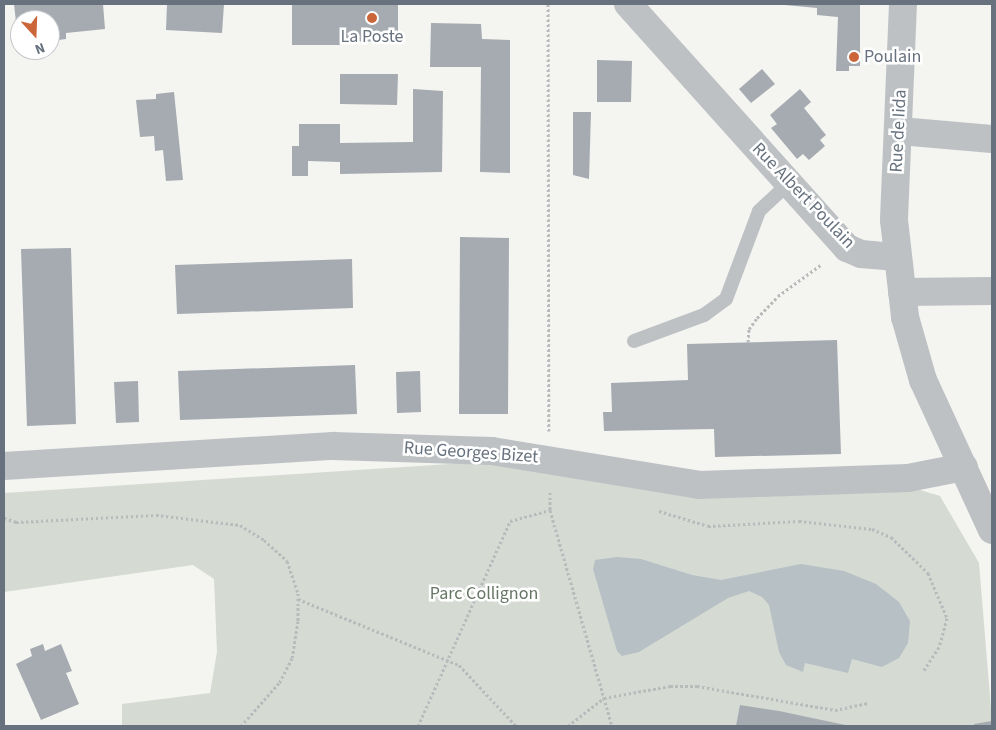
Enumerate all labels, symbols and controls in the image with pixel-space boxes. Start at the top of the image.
north arrow [10,10,60,60]
marker: La Poste [366,12,378,24]
place label: La Poste [341,26,403,48]
text: N [32,37,48,59]
place label: Poulain [864,46,921,68]
marker: Poulain [848,51,860,63]
street label: Rue de Iida [886,89,912,173]
street label: Rue Albert Poulain [747,139,859,253]
street label: Rue Georges Bizet [403,438,539,468]
park label: Parc Collignon [430,583,538,605]

